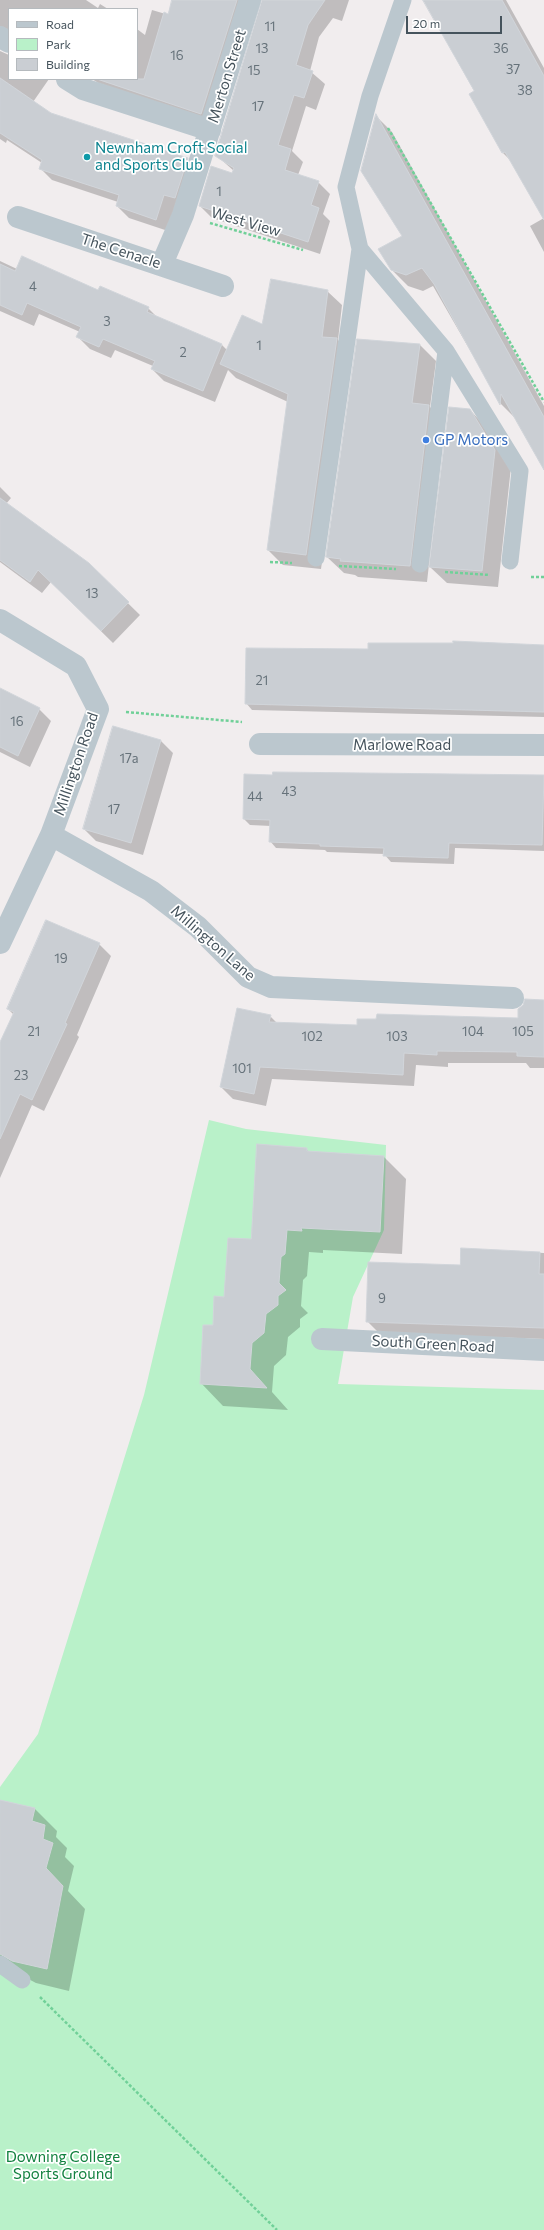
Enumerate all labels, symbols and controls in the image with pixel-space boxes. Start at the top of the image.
legend [8,8,138,80]
scale bar [408,8,504,34]
text: 20 m [413,16,440,30]
text: Road [46,17,74,31]
house number: 11 [264,19,276,35]
street label: Merton Street [204,27,250,125]
text: Park [46,37,71,51]
house number: 13 [256,41,268,57]
house number: 36 [493,41,509,57]
house number: 16 [170,48,184,64]
text: Building [46,57,90,71]
house number: 37 [506,62,520,78]
house number: 15 [247,63,261,79]
house number: 38 [517,83,533,99]
house number: 17 [252,99,264,115]
place label: Newnham Croft Social and Sports Club [95,139,248,174]
marker: Newnham Croft Social and Sports Club [82,152,92,162]
house number: 1 [216,184,222,200]
street label: West View [209,203,283,241]
street label: The Cenacle [79,230,163,272]
house number: 4 [29,279,37,295]
house number: 3 [103,314,111,330]
house number: 1 [256,338,262,354]
house number: 2 [179,345,187,361]
place label: GP Motors [434,431,508,449]
marker: GP Motors [421,435,431,445]
house number: 13 [86,586,98,602]
house number: 21 [256,673,268,689]
street label: Millington Road [50,710,102,818]
house number: 16 [10,714,24,730]
street label: Marlowe Road [353,736,451,754]
house number: 17a [120,751,138,767]
house number: 43 [281,784,297,800]
house number: 44 [247,789,263,805]
house number: 17 [108,802,120,818]
street label: Millington Lane [167,901,259,985]
house number: 19 [54,951,68,967]
house number: 21 [28,1024,40,1040]
house number: 104 [462,1024,484,1040]
house number: 105 [512,1024,534,1040]
house number: 102 [301,1029,323,1045]
house number: 103 [386,1029,408,1045]
house number: 101 [232,1061,252,1077]
house number: 23 [14,1068,28,1084]
house number: 9 [378,1291,386,1307]
street label: South Green Road [371,1332,495,1356]
park label: Downing College Sports Ground [6,2148,120,2183]

